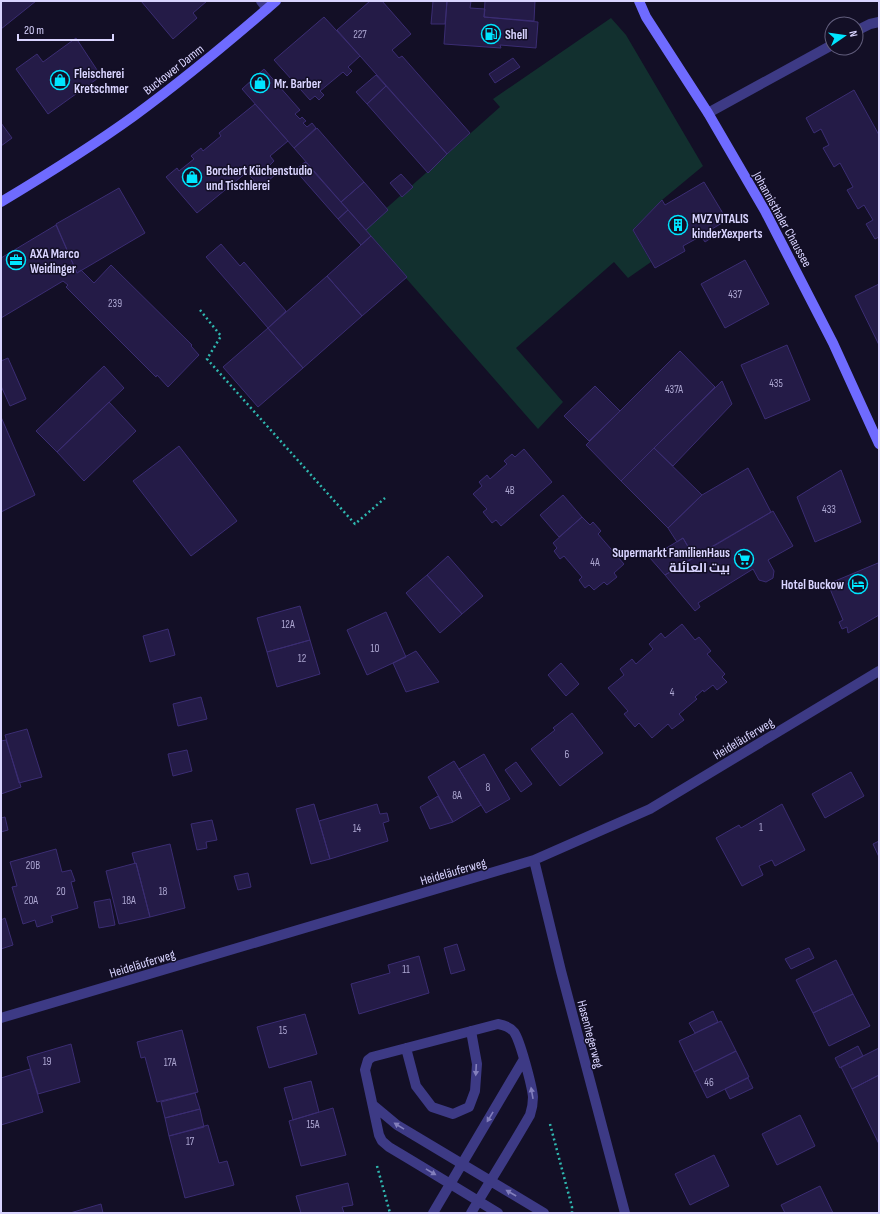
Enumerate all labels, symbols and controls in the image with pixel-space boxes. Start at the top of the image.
scale bar [18,16,113,42]
north arrow [824,16,864,56]
text: 20 m [24,23,44,38]
fuel station icon: Shell [480,23,502,45]
place label: Shell [505,27,528,43]
house number: 227 [353,28,367,41]
text: N [846,30,860,38]
street label: Buckower Damm [140,41,207,99]
place label: Fleischerei Kretschmer [74,66,128,97]
shop icon: Fleischerei Kretschmer [49,69,71,91]
shop icon: Mr. Barber [249,72,271,94]
place label: Mr. Barber [274,76,321,92]
place label: Borchert Küchenstudio und Tischlerei [206,163,313,194]
shop icon: Borchert Küchenstudio und Tischlerei [181,166,203,188]
street label: Johannisthaler Chaussee [749,168,815,270]
place label: MVZ VITALIS kinderXexperts [692,211,762,242]
building icon: MVZ VITALIS kinderXexperts [667,214,689,236]
place label: AXA Marco Weidinger [29,246,80,277]
office icon: AXA Marco Weidinger [5,249,27,271]
house number: 437 [728,288,742,301]
house number: 239 [108,297,122,310]
house number: 435 [769,377,783,390]
house number: 437A [665,383,683,396]
house number: 4B [505,484,515,497]
house number: 433 [822,503,836,516]
place label: Supermarkt FamilienHaus بيت العائلة [612,545,730,576]
supermarket icon: Supermarkt FamilienHaus بيت العائلة [733,548,755,570]
house number: 4A [590,556,600,569]
hotel icon: Hotel Buckow [847,573,869,595]
place label: Hotel Buckow [781,577,844,593]
house number: 12A [281,618,295,631]
house number: 10 [371,642,379,655]
house number: 12 [298,652,307,665]
house number: 4 [670,686,675,699]
street label: Heideläuferweg [710,714,777,763]
house number: 6 [565,748,570,761]
house number: 8 [486,781,491,794]
house number: 8A [452,789,462,802]
house number: 1 [759,821,763,834]
house number: 14 [353,822,362,835]
street label: Heideläuferweg [418,855,488,889]
house number: 20B [26,859,40,872]
house number: 20 [56,885,66,898]
house number: 18 [159,885,168,898]
house number: 20A [24,894,38,907]
house number: 18A [122,894,136,907]
street label: Heideläuferweg [107,946,177,982]
house number: 11 [402,963,410,976]
street label: Hasenhegerweg [573,998,607,1070]
house number: 15 [279,1024,287,1037]
house number: 19 [43,1055,51,1068]
house number: 17A [164,1056,177,1069]
one-way arrow [473,1064,480,1076]
house number: 46 [704,1076,714,1089]
one-way arrow [529,1087,535,1099]
one-way arrow [486,1112,494,1122]
house number: 15A [307,1118,320,1131]
one-way arrow [393,1123,405,1130]
house number: 17 [186,1135,195,1148]
one-way arrow [425,1169,437,1176]
one-way arrow [505,1190,517,1197]

